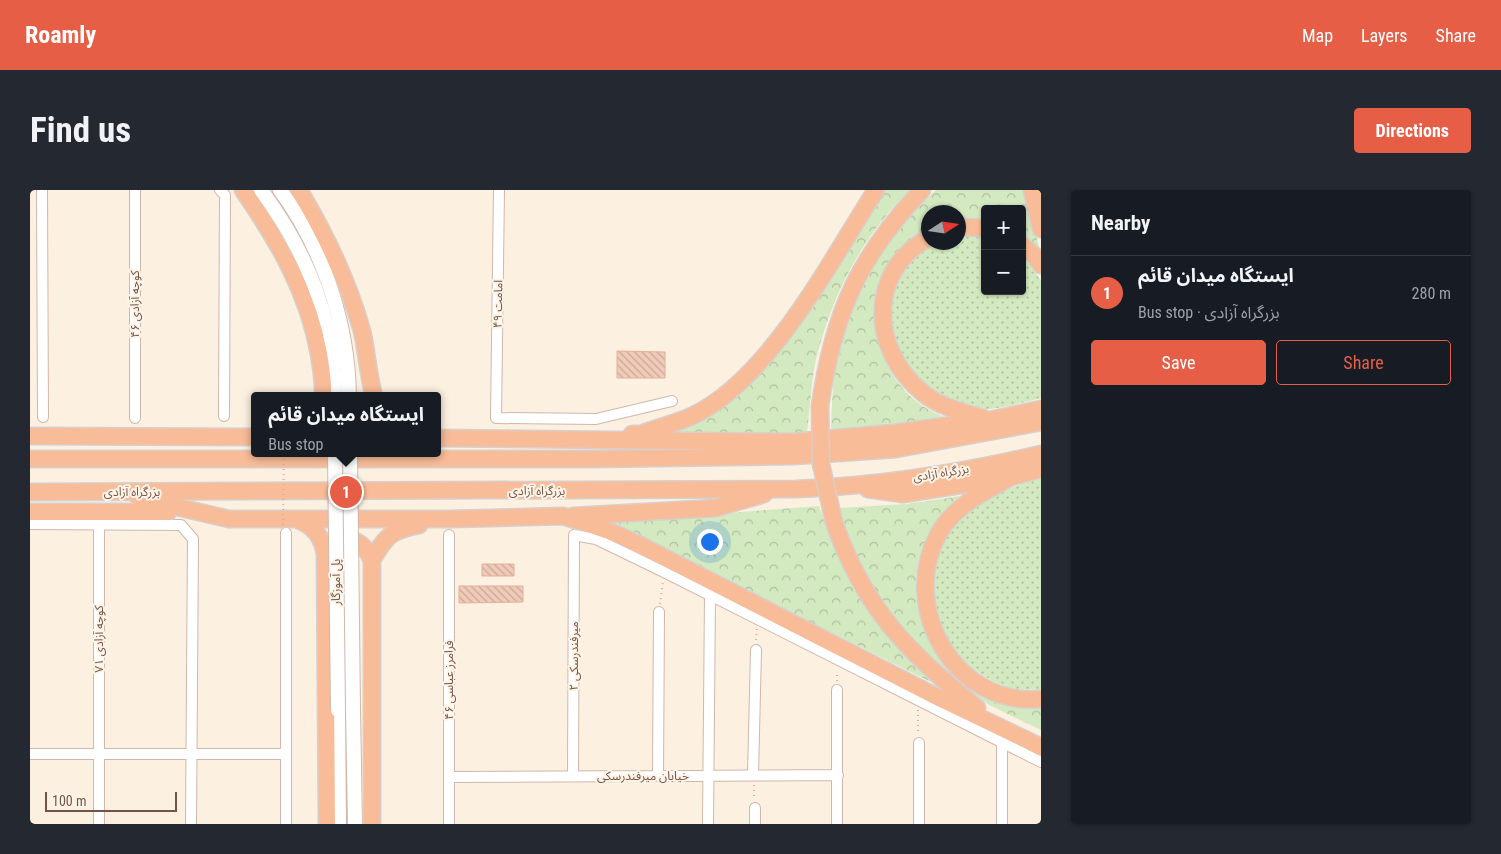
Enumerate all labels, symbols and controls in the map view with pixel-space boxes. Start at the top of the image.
text: Roamly [25,21,96,49]
text: Map [1302,25,1333,46]
text: Layers [1361,25,1408,46]
text: Share [1436,25,1476,46]
button: Directions [1354,108,1471,153]
text: Find us [30,110,131,151]
north arrow [921,205,966,250]
map controls [981,205,1026,295]
button: + [981,205,1026,250]
text: Nearby [1091,211,1150,235]
button: − [981,250,1026,295]
text: ایستگاه میدان قائم [1138,264,1294,287]
street label: کوچه آزادی ۴۶ [128,269,143,338]
street label: امامت ۴۹ [491,279,505,328]
text: 1 [1103,284,1111,303]
text: 280 m [1412,284,1451,303]
text: Bus stop · بزرگراه آزادی [1138,303,1280,322]
button: Save [1091,340,1266,385]
button: Share [1276,340,1451,385]
popup [251,392,441,457]
text: ایستگاه میدان قائم [268,403,424,426]
text: Bus stop [268,435,323,454]
street label: بزرگراه آزادی [912,462,970,484]
pin: 1 [330,473,362,511]
street label: بزرگراه آزادی [509,484,565,498]
street label: بزرگراه آزادی [104,485,160,499]
your location [697,529,723,555]
street label: پل آموزگار [329,559,344,606]
street label: کوچه آزادی ۷۱ [92,604,107,673]
street label: میرفندرسکی ۲ [567,621,581,691]
street label: فرامرز عباسی ۴۶ [442,640,456,720]
street label: خیابان میرفندرسکی [597,769,689,783]
scale bar [45,789,178,812]
text: 100 m [52,793,87,809]

